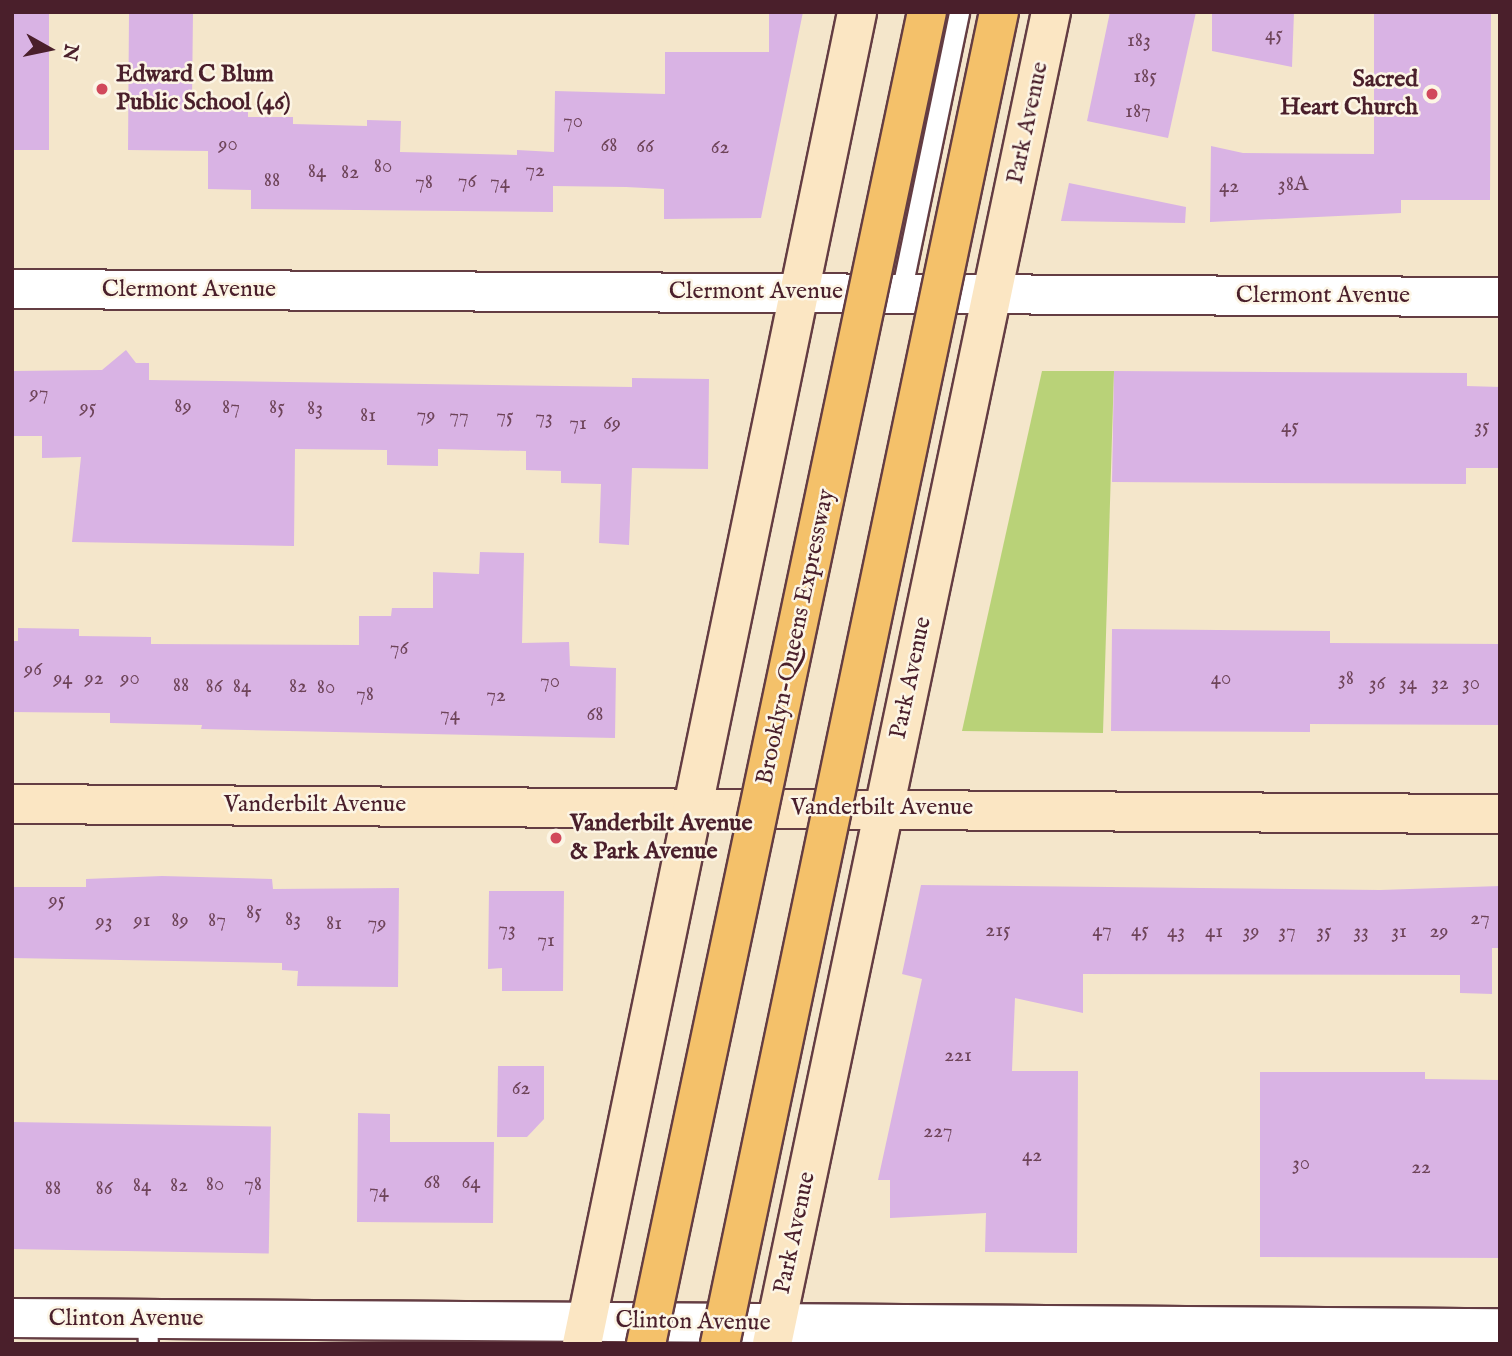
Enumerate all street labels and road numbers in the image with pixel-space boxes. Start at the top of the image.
street label: Park Avenue [1001,59,1055,187]
street label: Clermont Avenue [102,276,276,304]
street label: Clermont Avenue [669,278,843,306]
street label: Clermont Avenue [1236,282,1410,310]
street label: Brooklyn-Queens Expressway [751,487,841,787]
street label: Park Avenue [884,614,938,742]
street label: Vanderbilt Avenue [224,791,406,819]
street label: Vanderbilt Avenue [791,794,973,822]
street label: Park Avenue [768,1169,822,1297]
street label: Clinton Avenue [48,1305,204,1333]
street label: Clinton Avenue [615,1306,771,1338]

